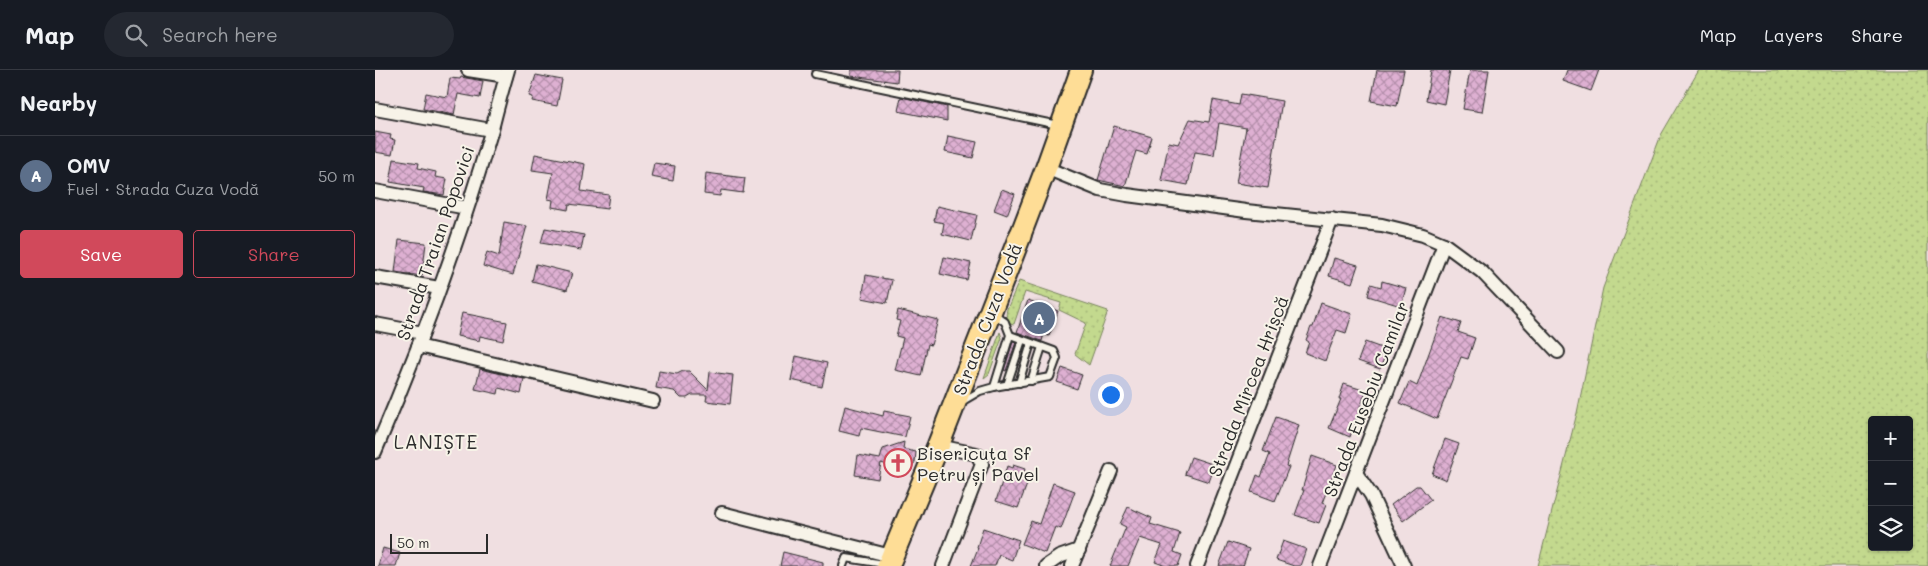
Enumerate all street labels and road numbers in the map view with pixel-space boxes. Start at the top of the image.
street label: Strada Traian Popovici [390,143,480,343]
street label: Strada Cuza Vodă [947,239,1027,399]
street label: Strada Mircea Hrișcă [1202,292,1294,480]
street label: Strada Eusebiu Camilar [1318,298,1414,500]

